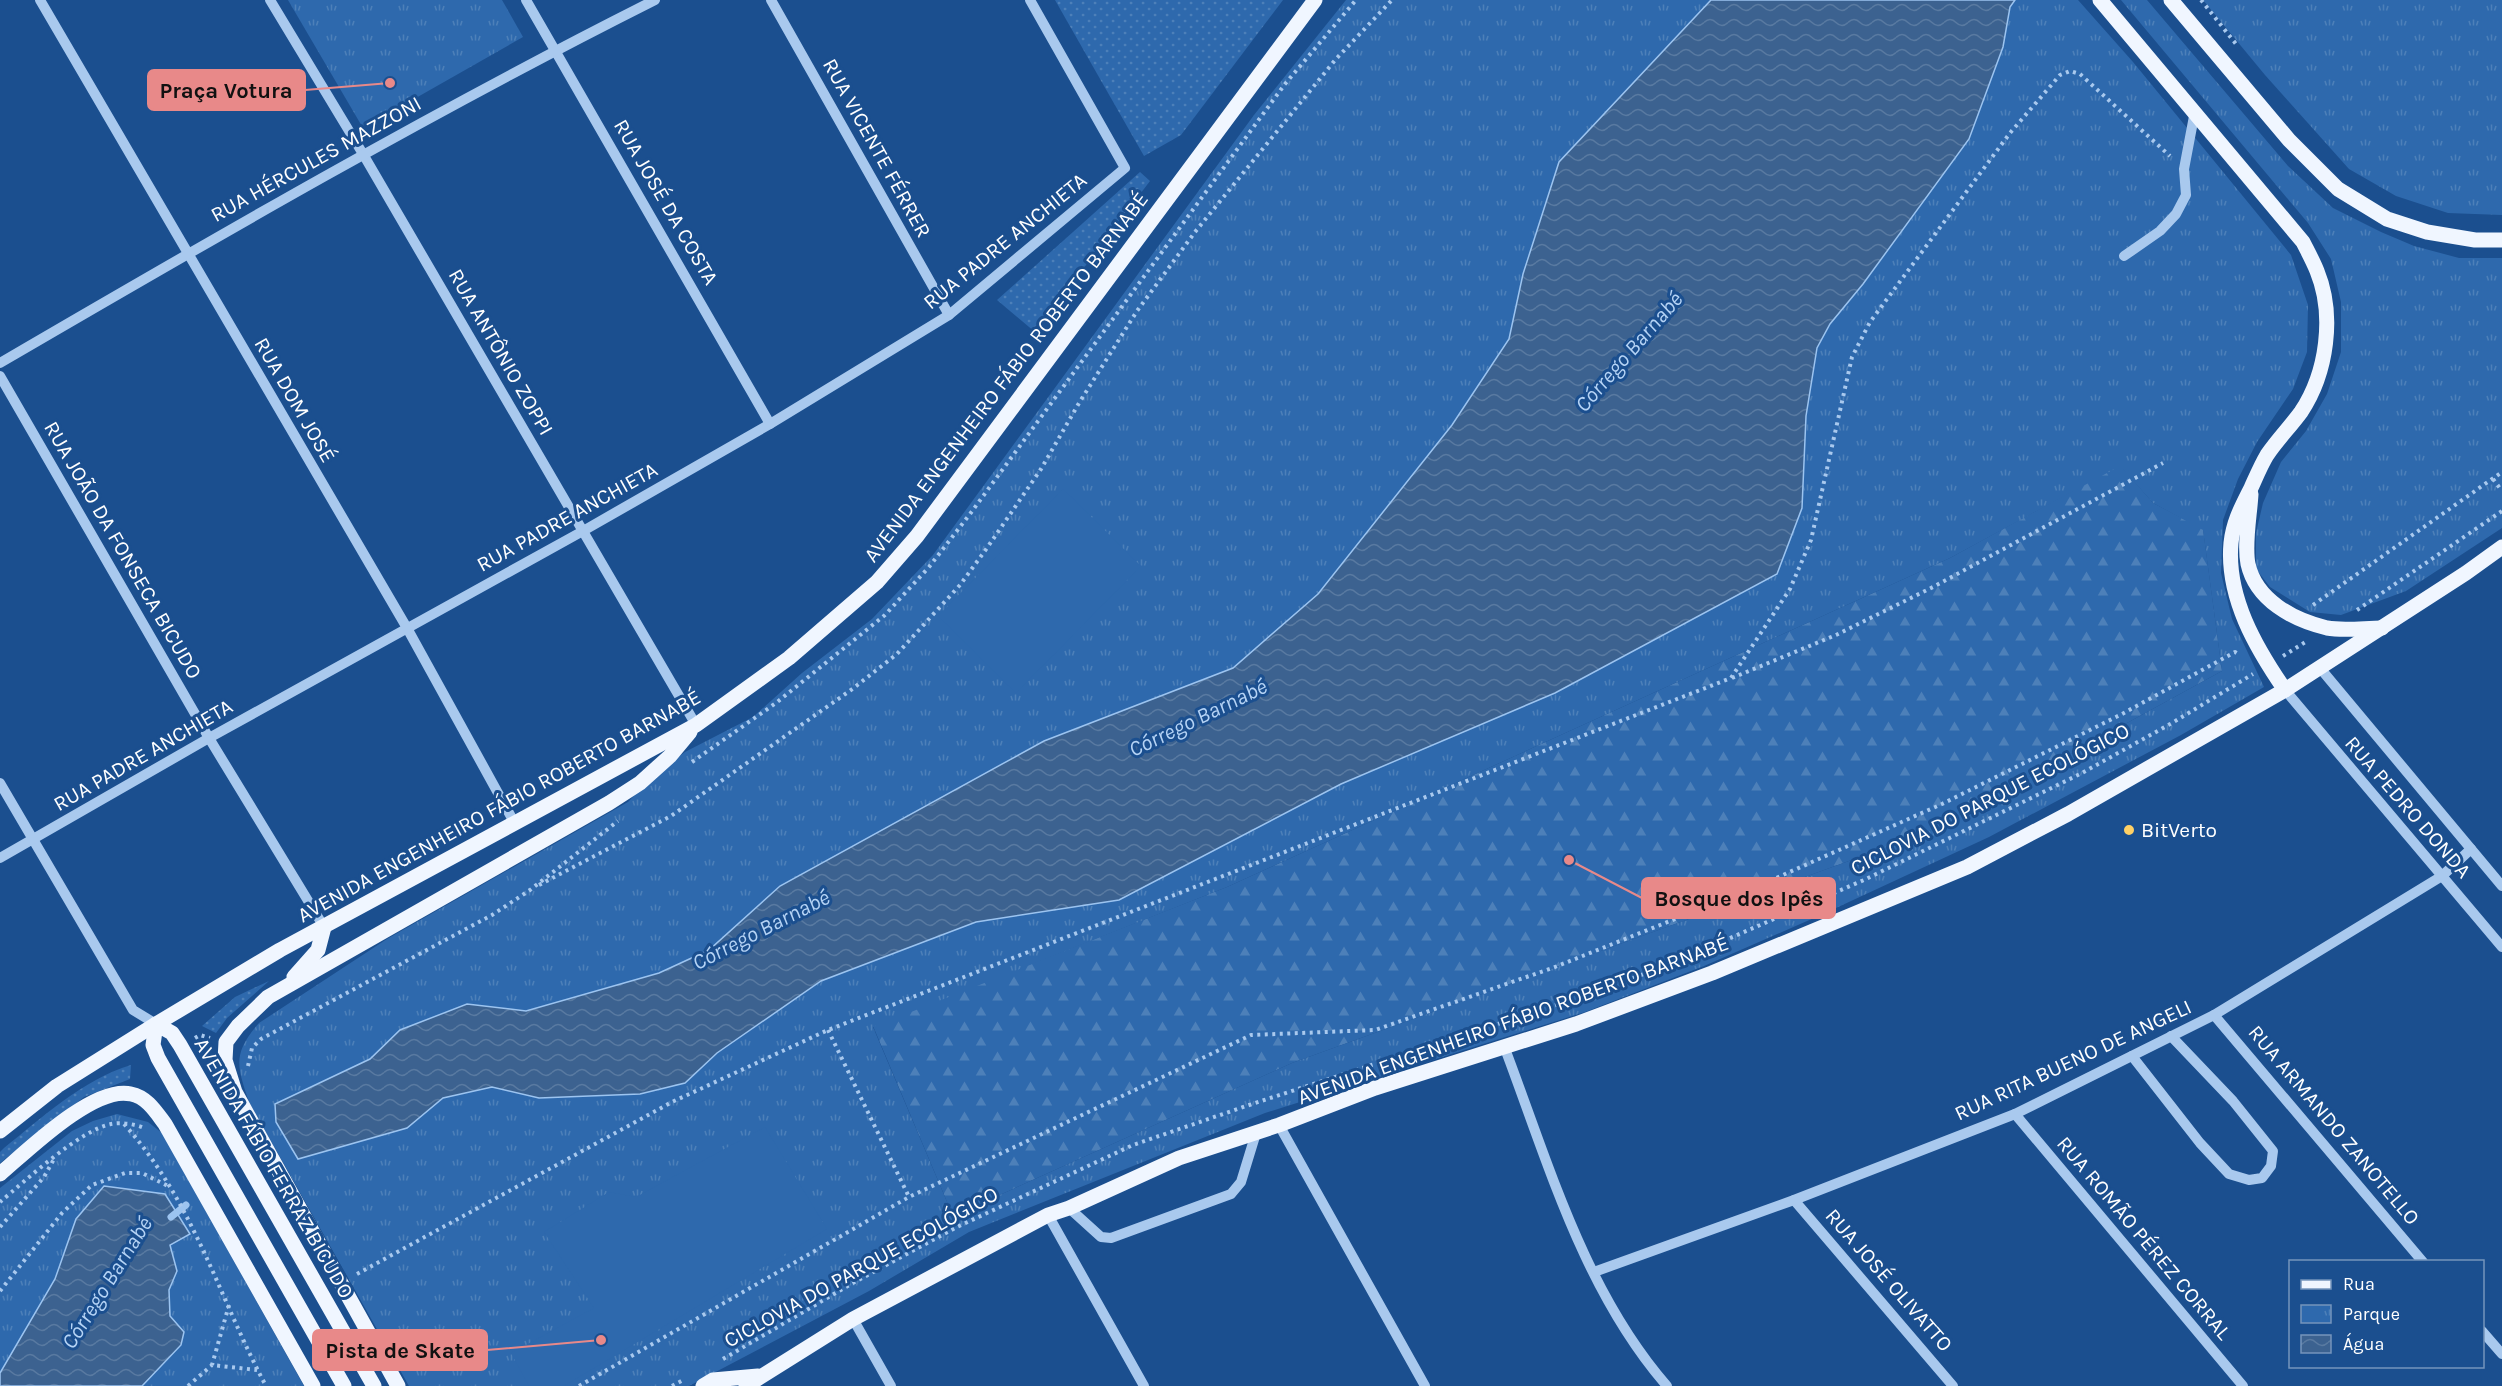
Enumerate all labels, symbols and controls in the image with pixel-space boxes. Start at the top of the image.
street label: RUA VICENTE FÉRRER [818,54,936,242]
callout: Praça Votura [148,70,305,110]
text: Praça Votura [159,78,293,104]
street label: RUA HÉRCULES MAZZONI [207,91,425,227]
street label: RUA JOSÉ DA COSTA [609,115,723,289]
street label: RUA PADRE ANCHIETA [919,168,1091,314]
street label: AVENIDA ENGENHEIRO FÁBIO ROBERTO BARNABÉ [859,187,1153,567]
street label: RUA ANTÔNIO ZOPPI [444,265,558,439]
water label: Córrego Barnabé [1570,287,1688,417]
street label: RUA DOM JOSÉ [250,333,340,467]
street label: RUA JOÃO DA FONSECA BICUDO [39,417,207,683]
street label: RUA PADRE ANCHIETA [473,457,661,577]
water label: Córrego Barnabé [1125,673,1271,763]
street label: AVENIDA ENGENHEIRO FÁBIO ROBERTO BARNABÉ [293,685,705,927]
street label: RUA PADRE ANCHIETA [49,694,237,816]
street label: CICLOVIA DO PARQUE ECOLÓGICO [1847,718,2133,880]
street label: RUA PEDRO DONDA [2340,731,2476,883]
place label: BitVerto [2141,818,2217,842]
marker: BitVerto [2122,823,2136,837]
callout: Bosque dos Ipês [1642,878,1835,918]
water label: Córrego Barnabé [688,884,834,976]
text: Bosque dos Ipês [1654,886,1824,912]
street label: AVENIDA ENGENHEIRO FÁBIO ROBERTO BARNABÉ [1294,931,1732,1109]
street label: RUA RITA BUENO DE ANGELI [1951,994,2195,1126]
street label: RUA ARMANDO ZANOTELLO [2243,1020,2425,1230]
street label: AVENIDA FÁBIO FERRAZ BICUDO [189,1034,359,1302]
street label: RUA ROMÃO PÉREZ CORRAL [2052,1131,2236,1345]
street label: CICLOVIA DO PARQUE ECOLÓGICO [720,1182,1002,1352]
street label: RUA JOSÉ OLIVATTO [1820,1204,1958,1356]
water label: Córrego Barnabé [56,1212,158,1354]
legend [2289,1260,2484,1368]
text: Rua [2343,1273,2375,1295]
text: Parque [2343,1303,2400,1325]
callout: Pista de Skate [313,1330,487,1370]
text: Água [2343,1332,2384,1355]
text: Pista de Skate [325,1338,475,1364]

